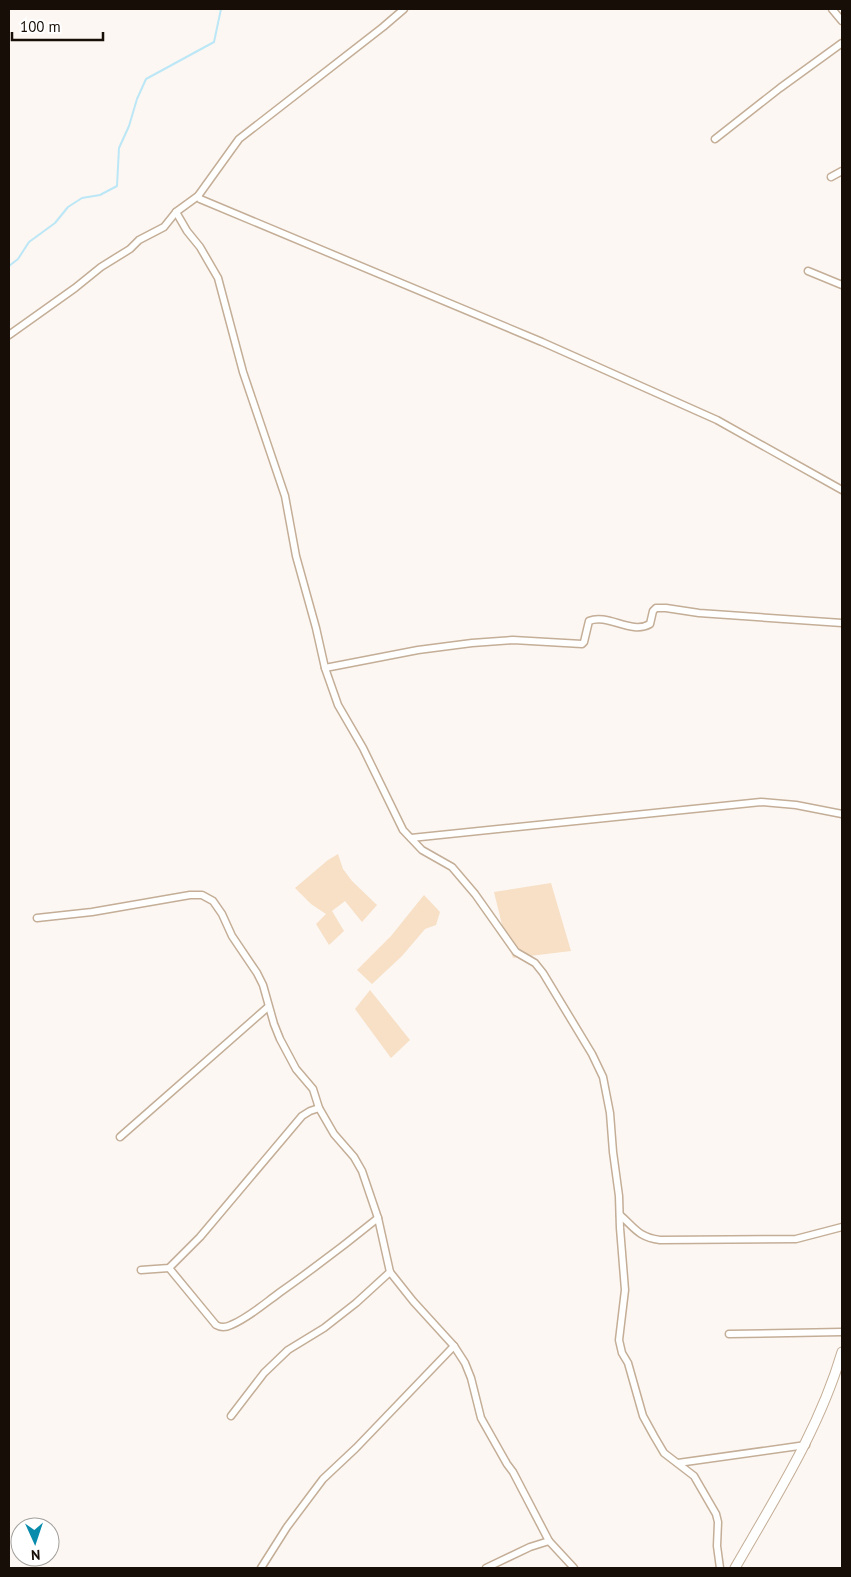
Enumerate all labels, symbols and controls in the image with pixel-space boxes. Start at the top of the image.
scale bar [12,10,104,42]
text: 100 m [20,17,61,36]
north arrow [10,1517,60,1567]
text: N [31,1546,41,1564]

